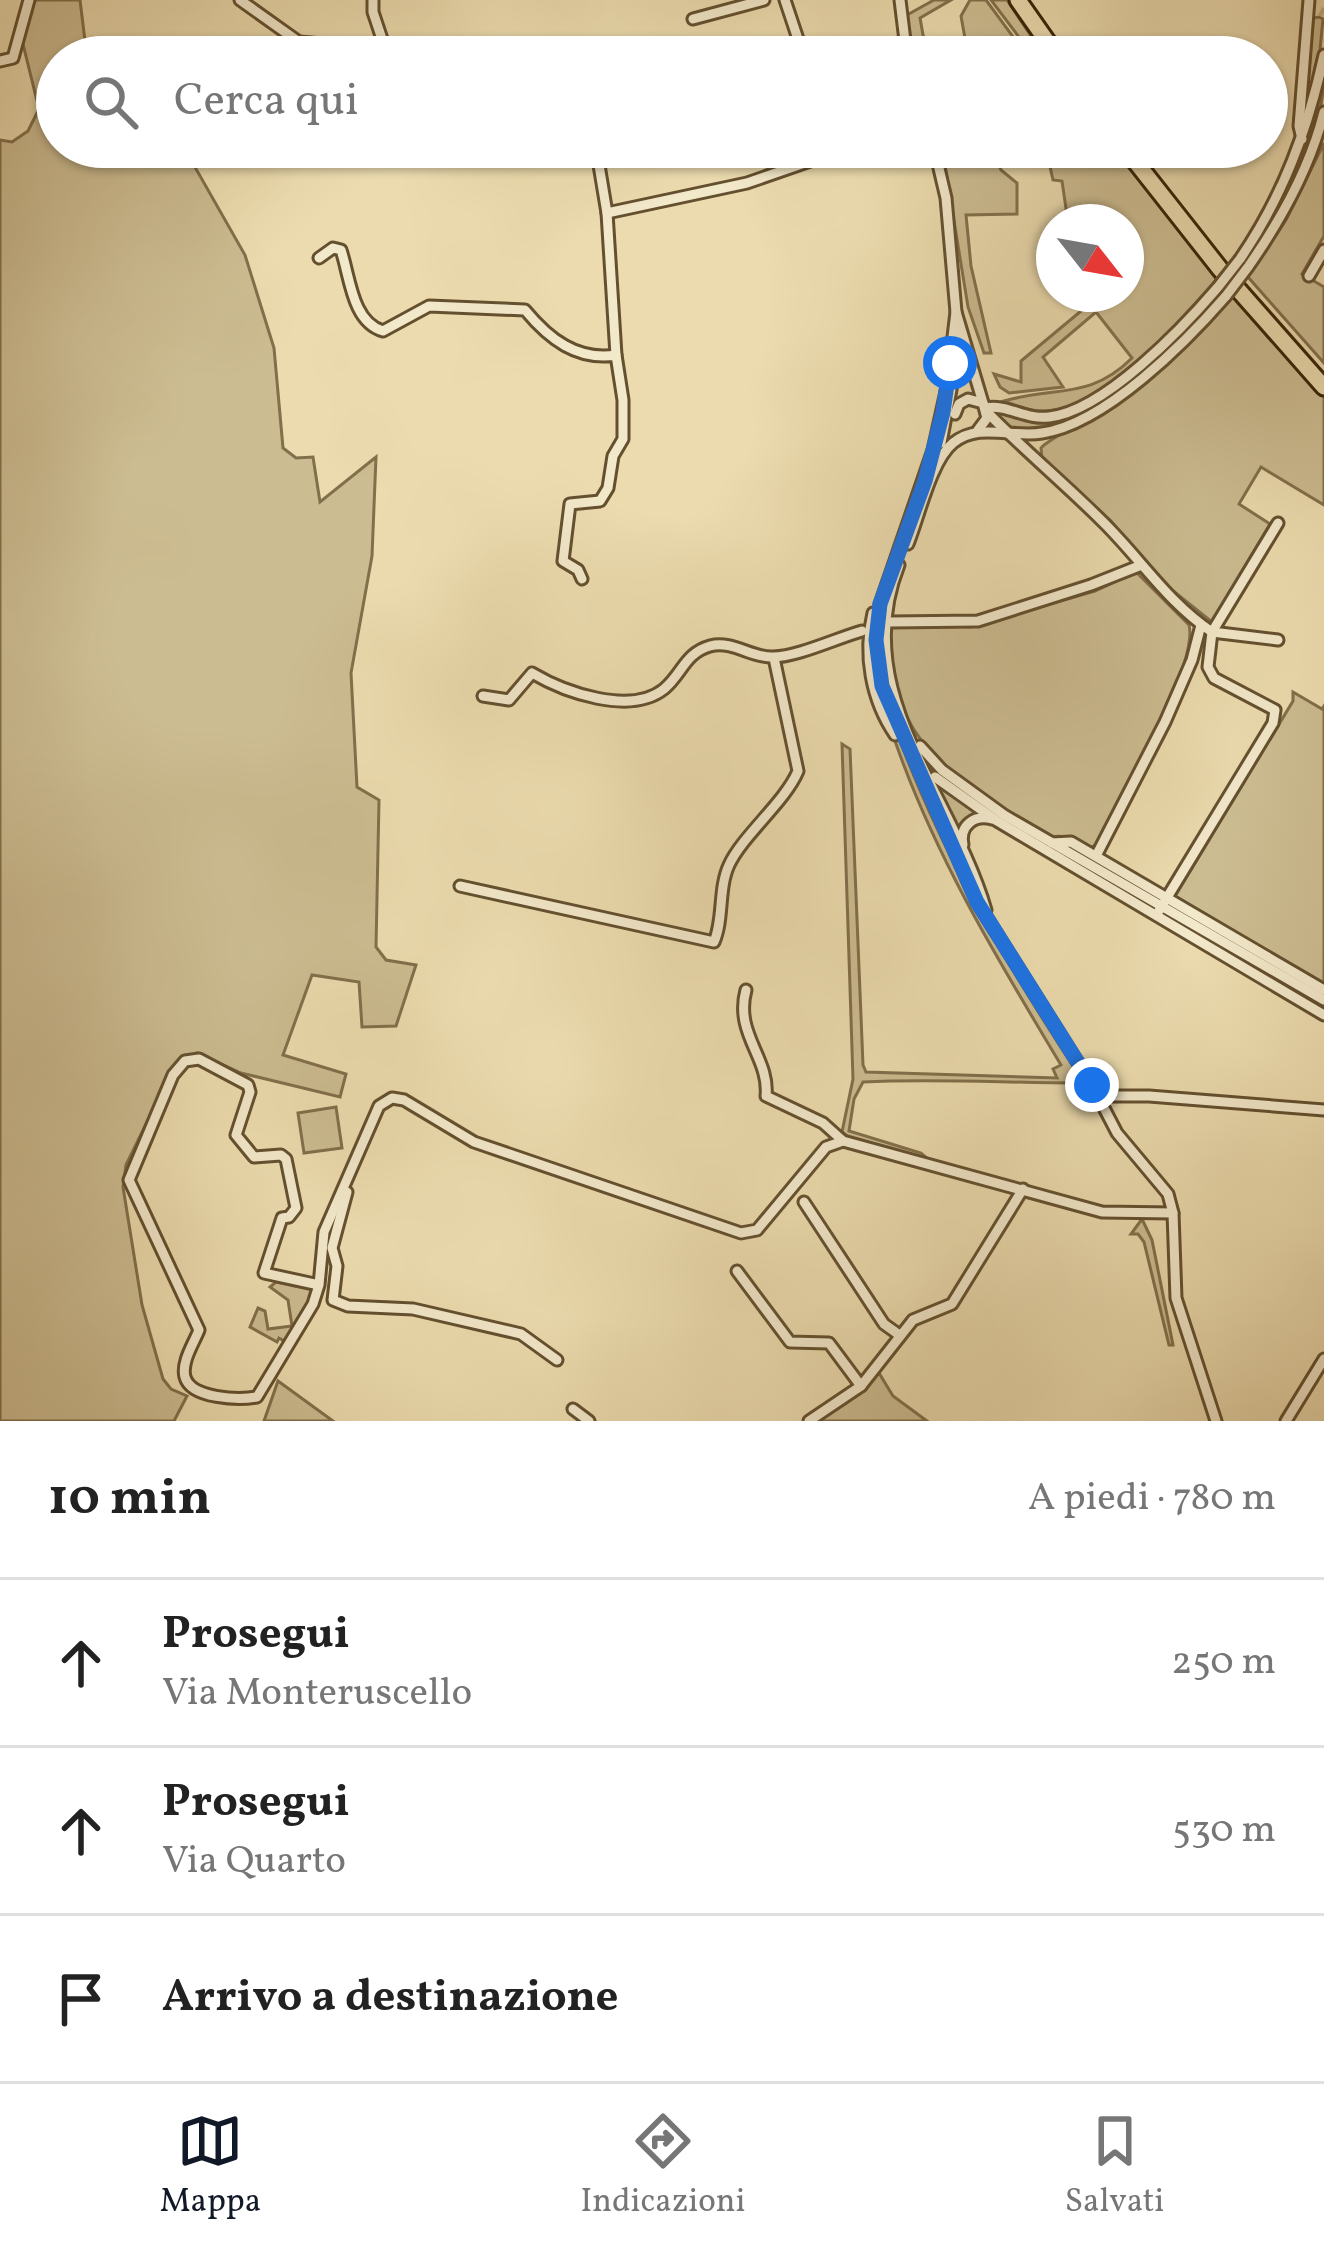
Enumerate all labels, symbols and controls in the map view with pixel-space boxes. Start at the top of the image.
search box [36,36,1288,168]
icon: search [78,69,144,135]
text: Cerca qui [174,71,359,134]
north arrow [1036,204,1144,312]
route start [923,336,977,390]
route end [1065,1058,1119,1112]
text: 10 min [48,1464,211,1535]
text: A piedi · 780 m [1028,1472,1276,1526]
text: Prosegui [162,1604,350,1667]
icon: ahead [48,1630,114,1696]
text: 250 m [1171,1636,1276,1690]
text: Via Monteruscello [162,1667,472,1721]
text: Prosegui [162,1772,350,1835]
icon: ahead [48,1798,114,1864]
text: 530 m [1172,1804,1276,1858]
text: Via Quarto [162,1835,346,1889]
icon: arrive [48,1966,114,2032]
text: Arrivo a destinazione [162,1967,618,2030]
tab: Mappa [160,2108,261,2226]
tab: Indicazioni [581,2108,745,2226]
tab: Salvati [1065,2108,1164,2226]

